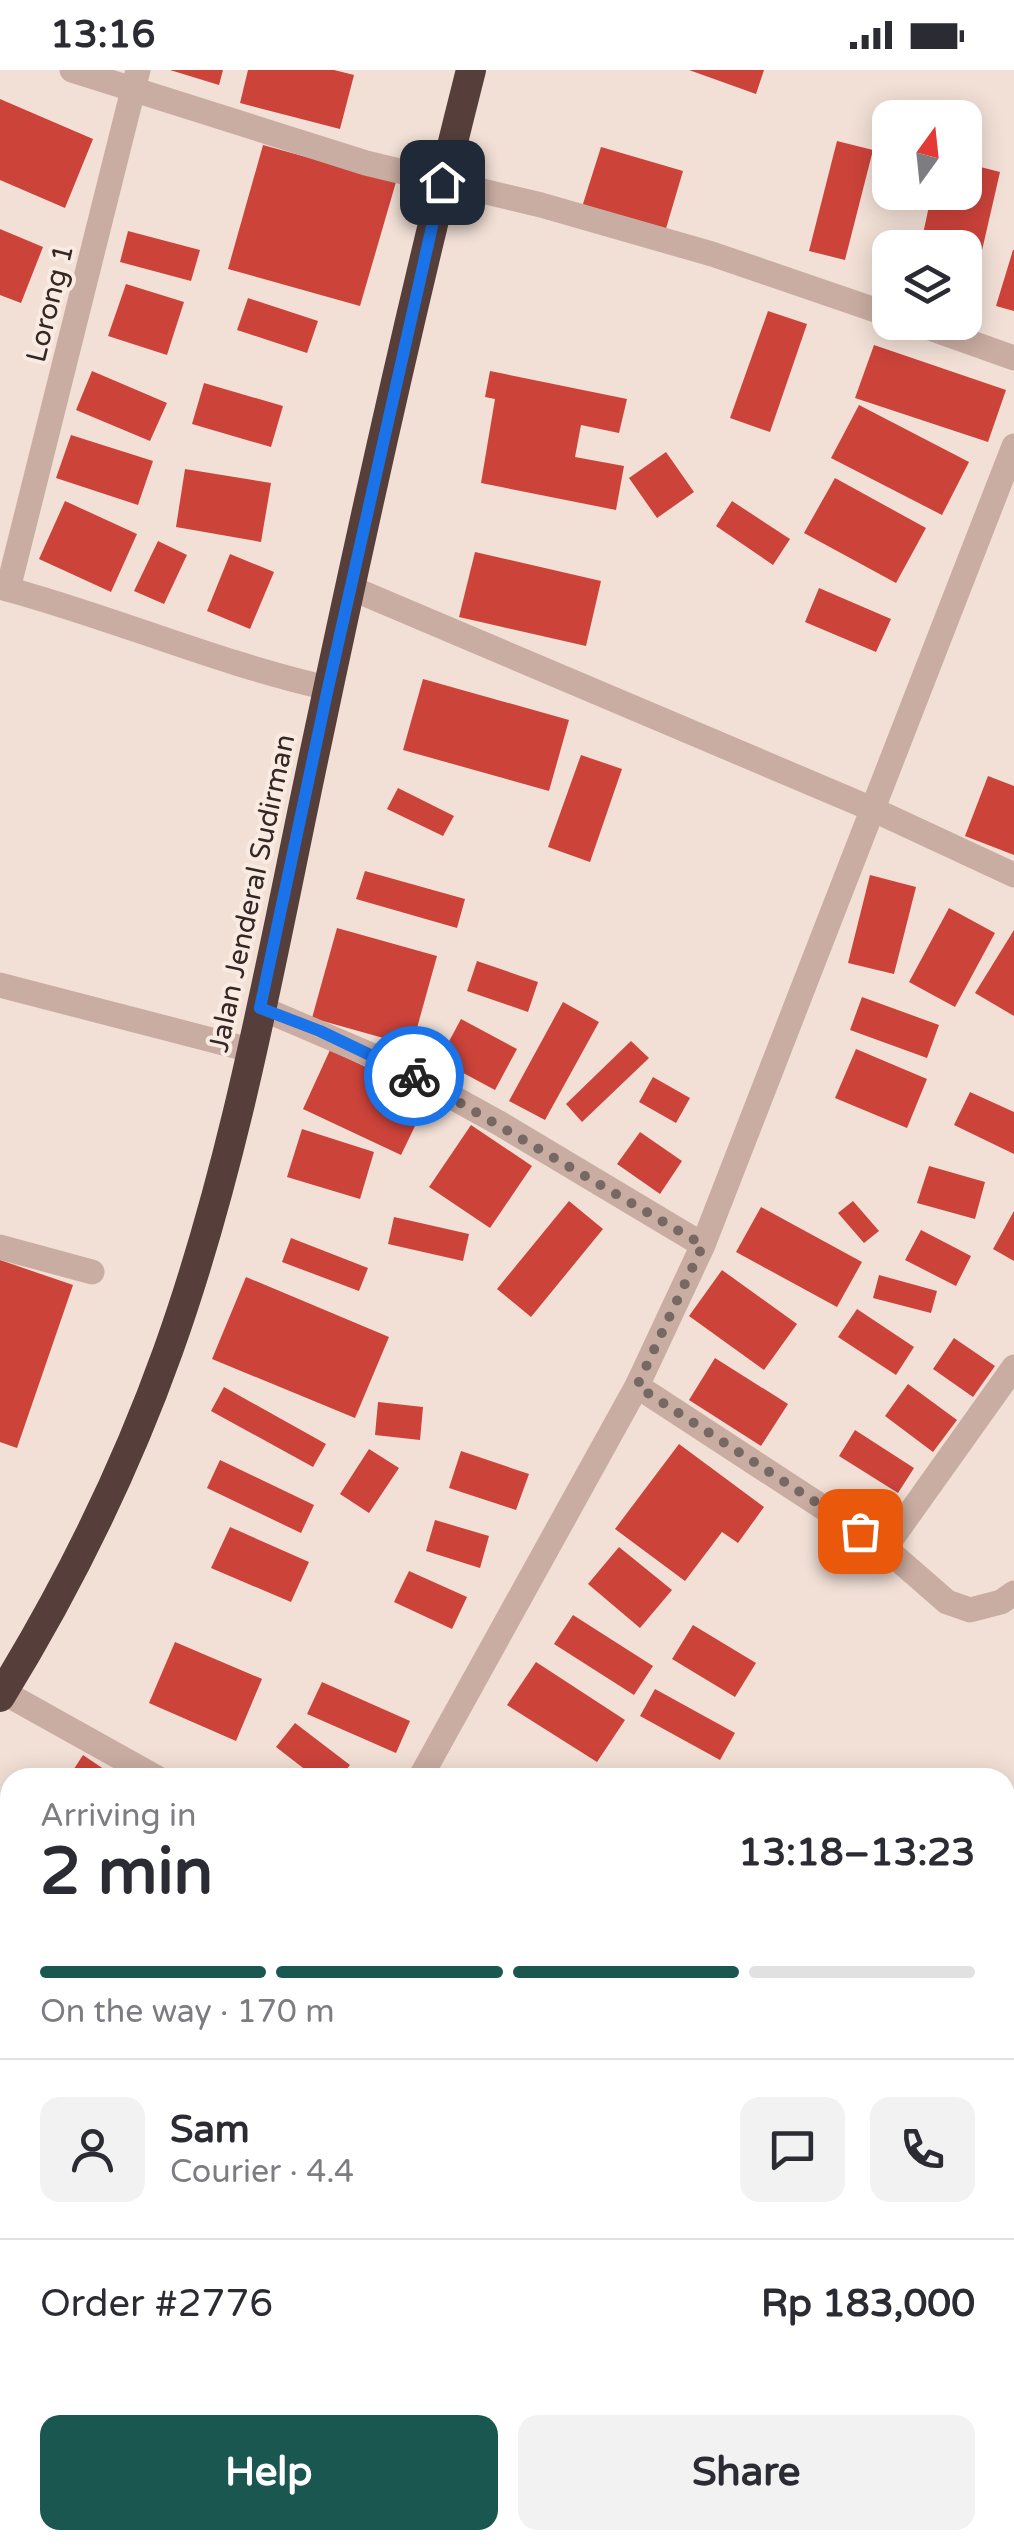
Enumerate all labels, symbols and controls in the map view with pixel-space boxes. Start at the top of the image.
text: 13:16 [50,12,155,58]
north arrow [872,100,982,210]
map controls [872,100,982,340]
pin [400,140,485,225]
icon: home [415,155,470,210]
button: layers [872,230,982,340]
street label: Lorong 1 [19,241,81,366]
street label: Jalan Jenderal Sudirman [202,731,302,1055]
courier [364,1026,464,1126]
icon: bike [387,1049,442,1104]
pin [818,1489,903,1574]
icon: bag [833,1504,888,1559]
text: Arriving in [40,1797,197,1835]
text: 13:18–13:23 [738,1830,975,1876]
text: 2 min [40,1833,213,1912]
text: On the way · 170 m [40,1993,335,2031]
button: person [40,2097,145,2202]
button: chat [740,2097,845,2202]
button: phone [870,2097,975,2202]
text: Sam [170,2107,250,2153]
text: Courier · 4.4 [170,2153,354,2191]
text: Order #2776 [40,2281,273,2327]
text: Rp 183,000 [761,2281,975,2327]
button: Help [40,2415,498,2530]
button: Share [518,2415,975,2530]

